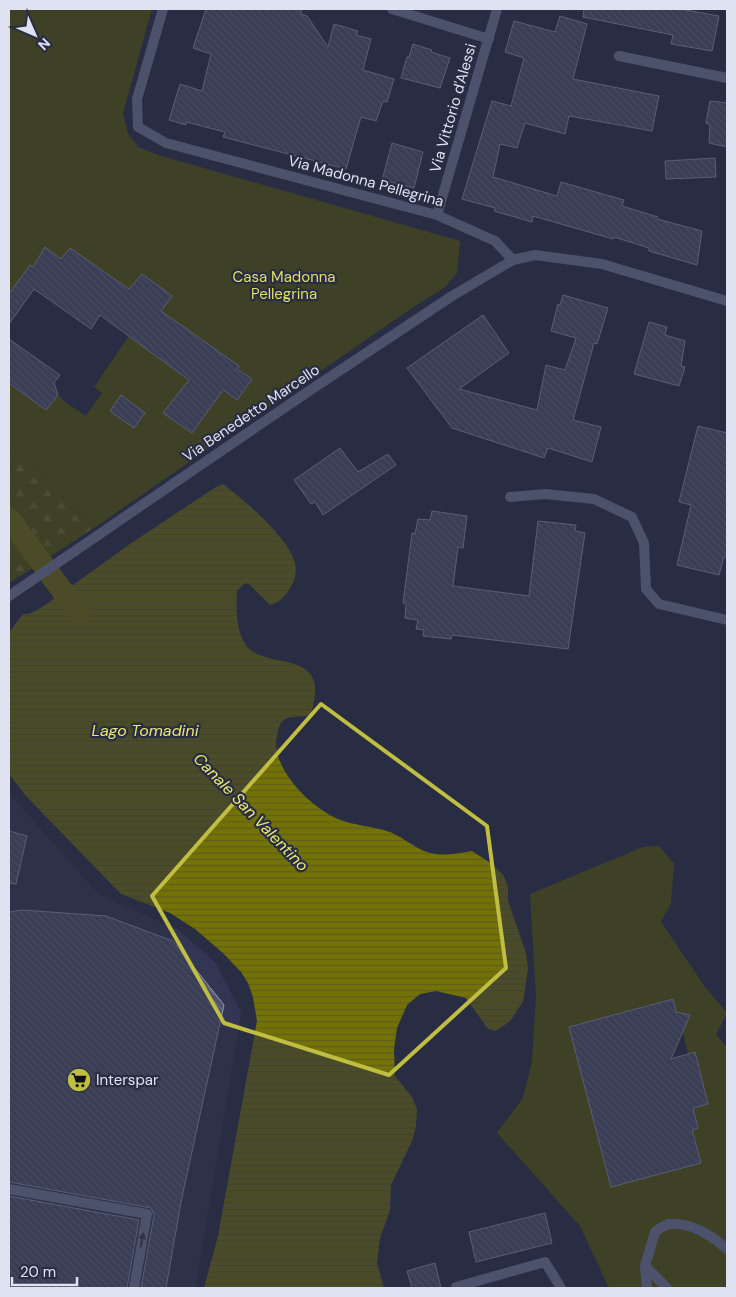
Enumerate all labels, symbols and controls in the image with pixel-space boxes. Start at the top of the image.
north arrow [10,10,60,60]
text: N [34,34,54,54]
street label: Via Vittorio d'Alessi [425,41,481,175]
street label: Via Madonna Pellegrina [286,151,446,211]
park label: Casa Madonna Pellegrina [232,267,336,304]
street label: Via Benedetto Marcello [179,360,324,466]
water label: Lago Tomadini [91,720,200,741]
water label: Canale San Valentino [189,748,313,876]
supermarket icon: Interspar [66,1067,92,1093]
place label: Interspar [96,1070,159,1090]
one-way arrow [139,1232,147,1248]
scale bar [12,1254,78,1286]
text: 20 m [20,1262,56,1282]

